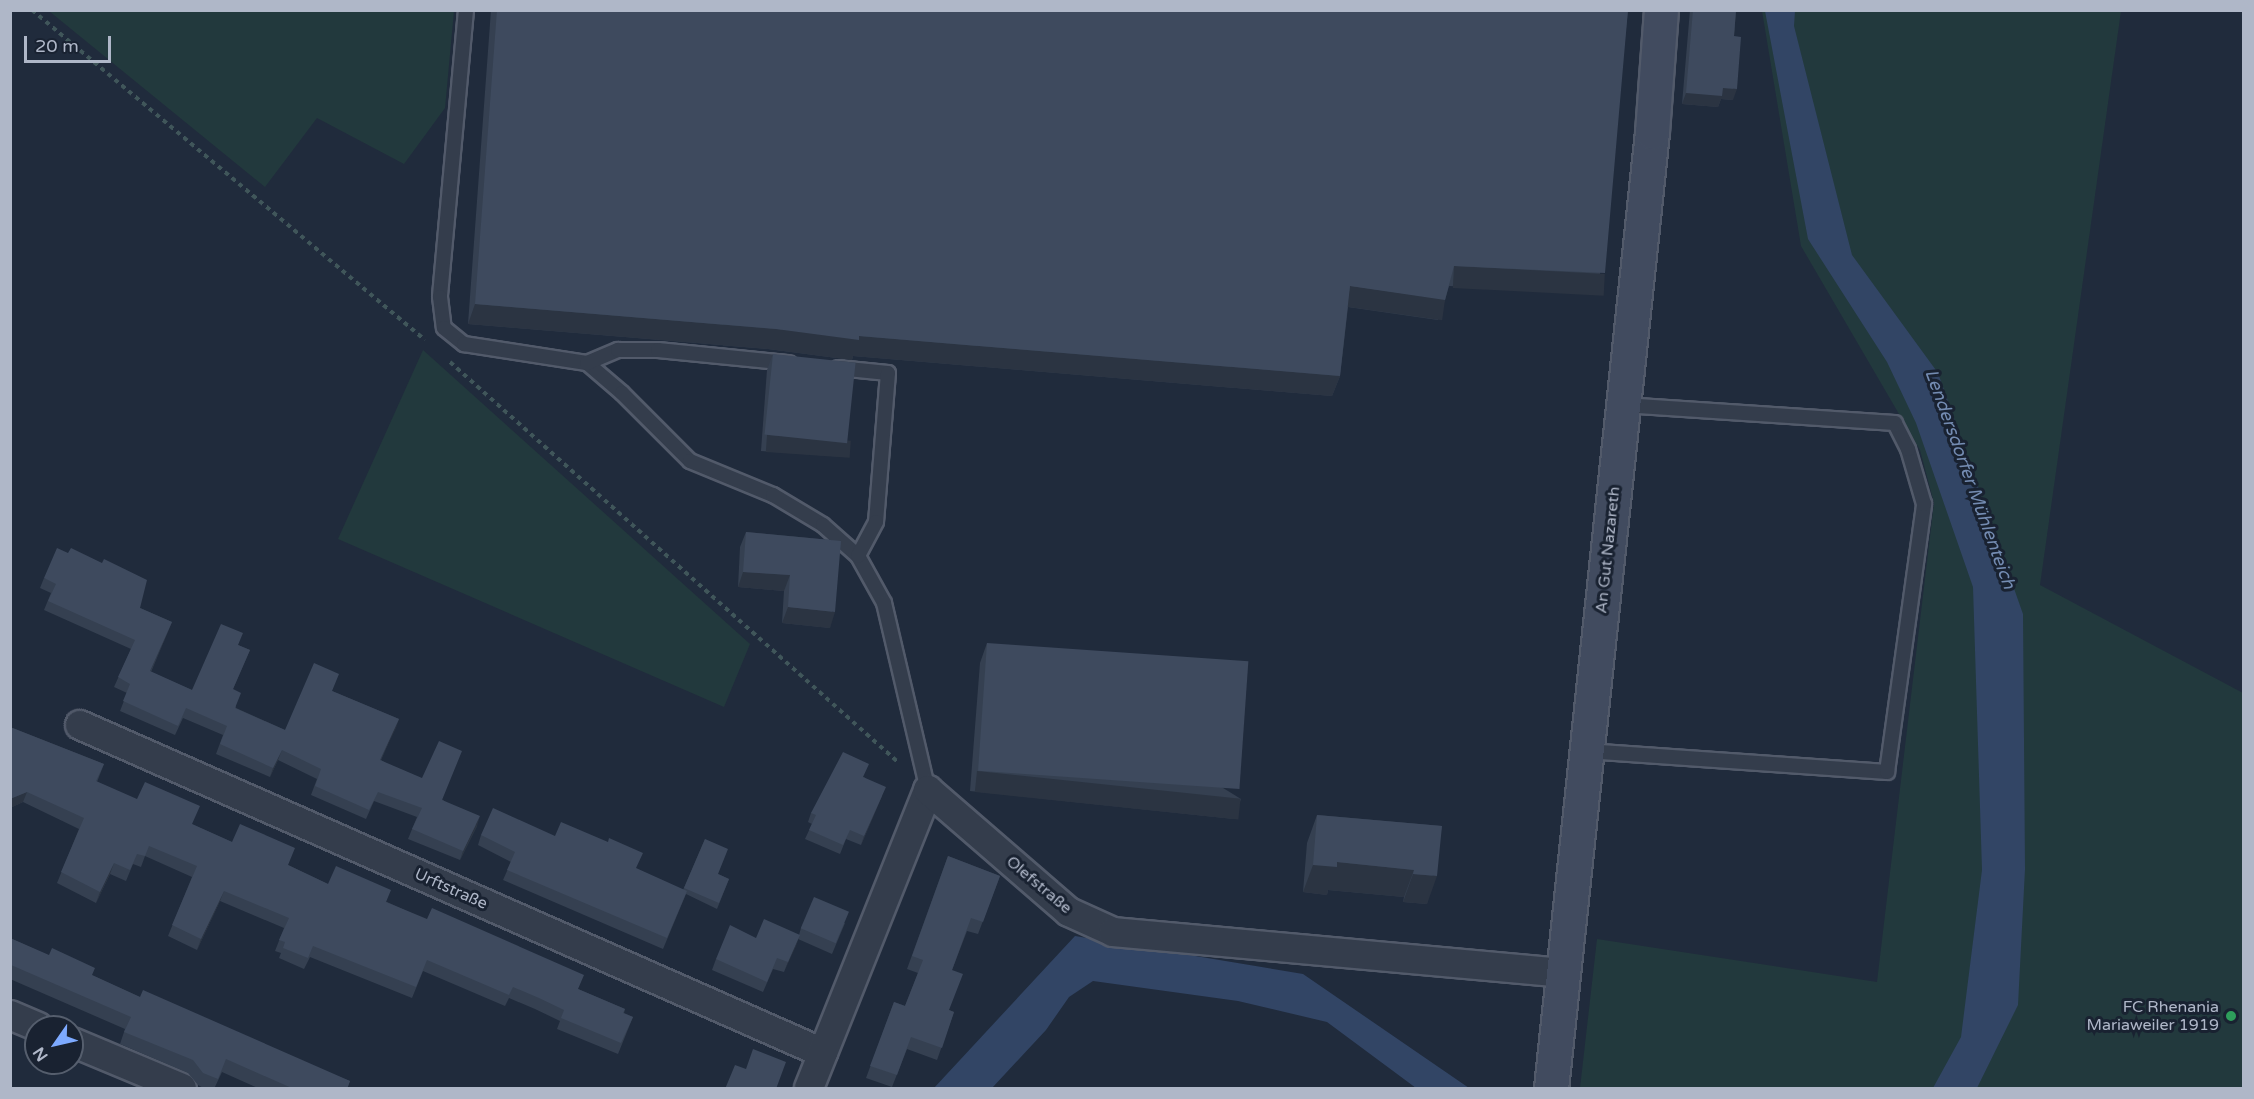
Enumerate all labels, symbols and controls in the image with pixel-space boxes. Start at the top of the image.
scale bar [27,24,114,62]
text: 20 m [35,35,79,57]
water label: Lendersdorfer Mühlenteich [1920,366,2020,592]
street label: An Gut Nazareth [1592,486,1624,614]
street label: Olefstraße [1002,852,1076,918]
street label: Urftstraße [412,864,490,914]
place label: FC Rhenania Mariaweiler 1919 [2086,997,2219,1035]
marker: FC Rhenania Mariaweiler 1919 [2224,1009,2238,1023]
north arrow [24,1015,84,1075]
text: N [29,1043,53,1065]

